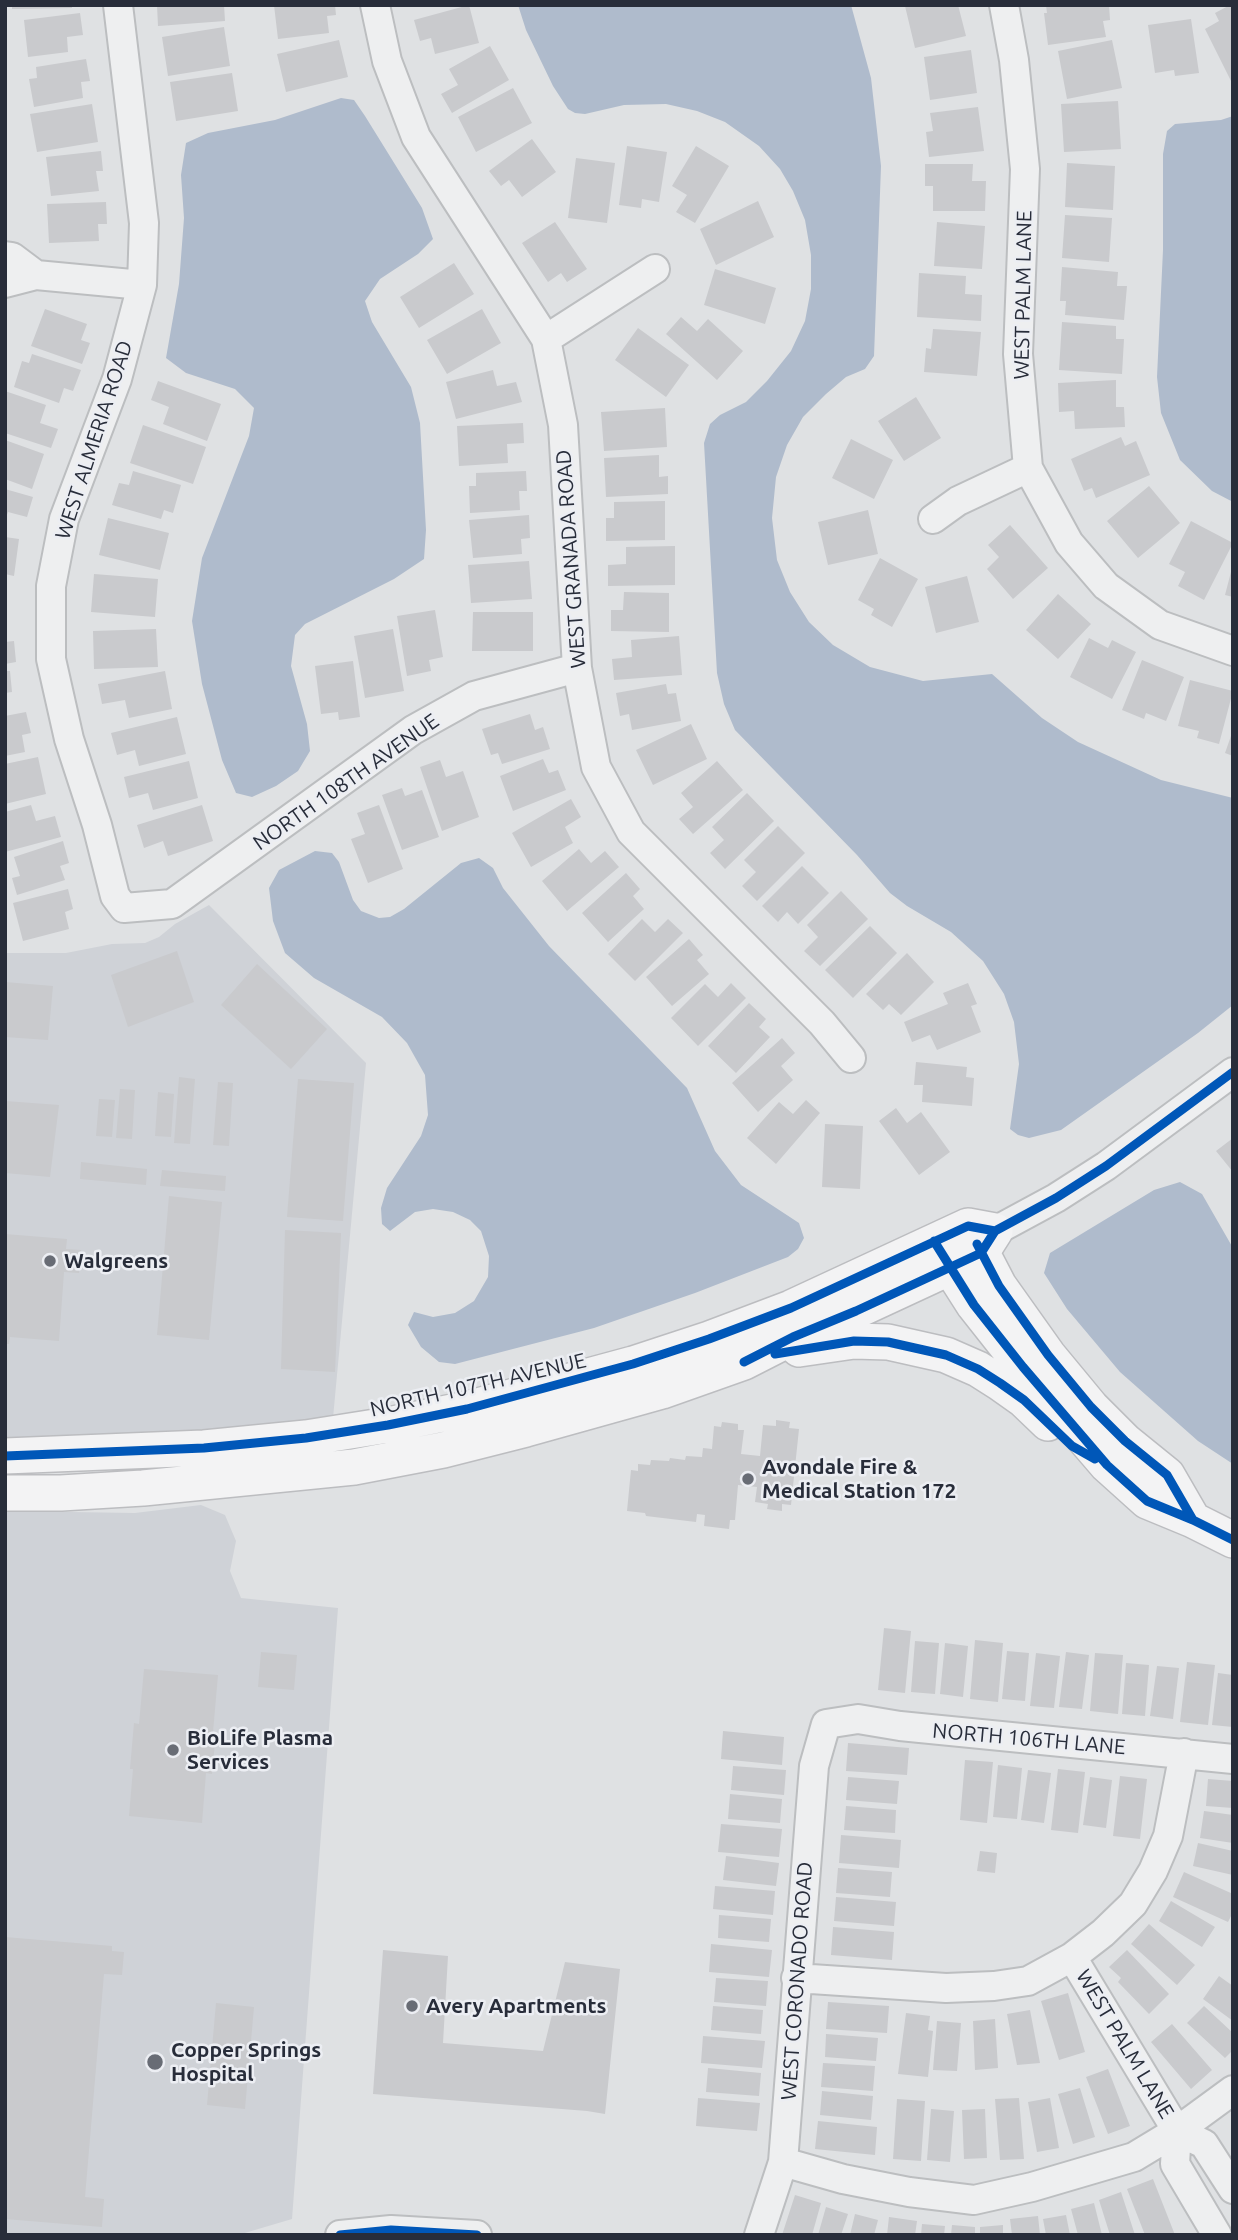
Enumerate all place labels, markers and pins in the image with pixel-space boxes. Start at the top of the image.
place label: Walgreens [64,1248,168,1274]
marker: Walgreens [42,1253,58,1269]
place label: Avondale Fire & Medical Station 172 [762,1454,956,1504]
marker: Avondale Fire & Medical Station 172 [740,1471,756,1487]
place label: BioLife Plasma Services [187,1725,333,1775]
marker: BioLife Plasma Services [165,1742,181,1758]
place label: Avery Apartments [426,1993,606,2019]
marker: Avery Apartments [404,1998,420,2014]
place label: Copper Springs Hospital [171,2037,321,2087]
marker: Copper Springs Hospital [145,2052,165,2072]

